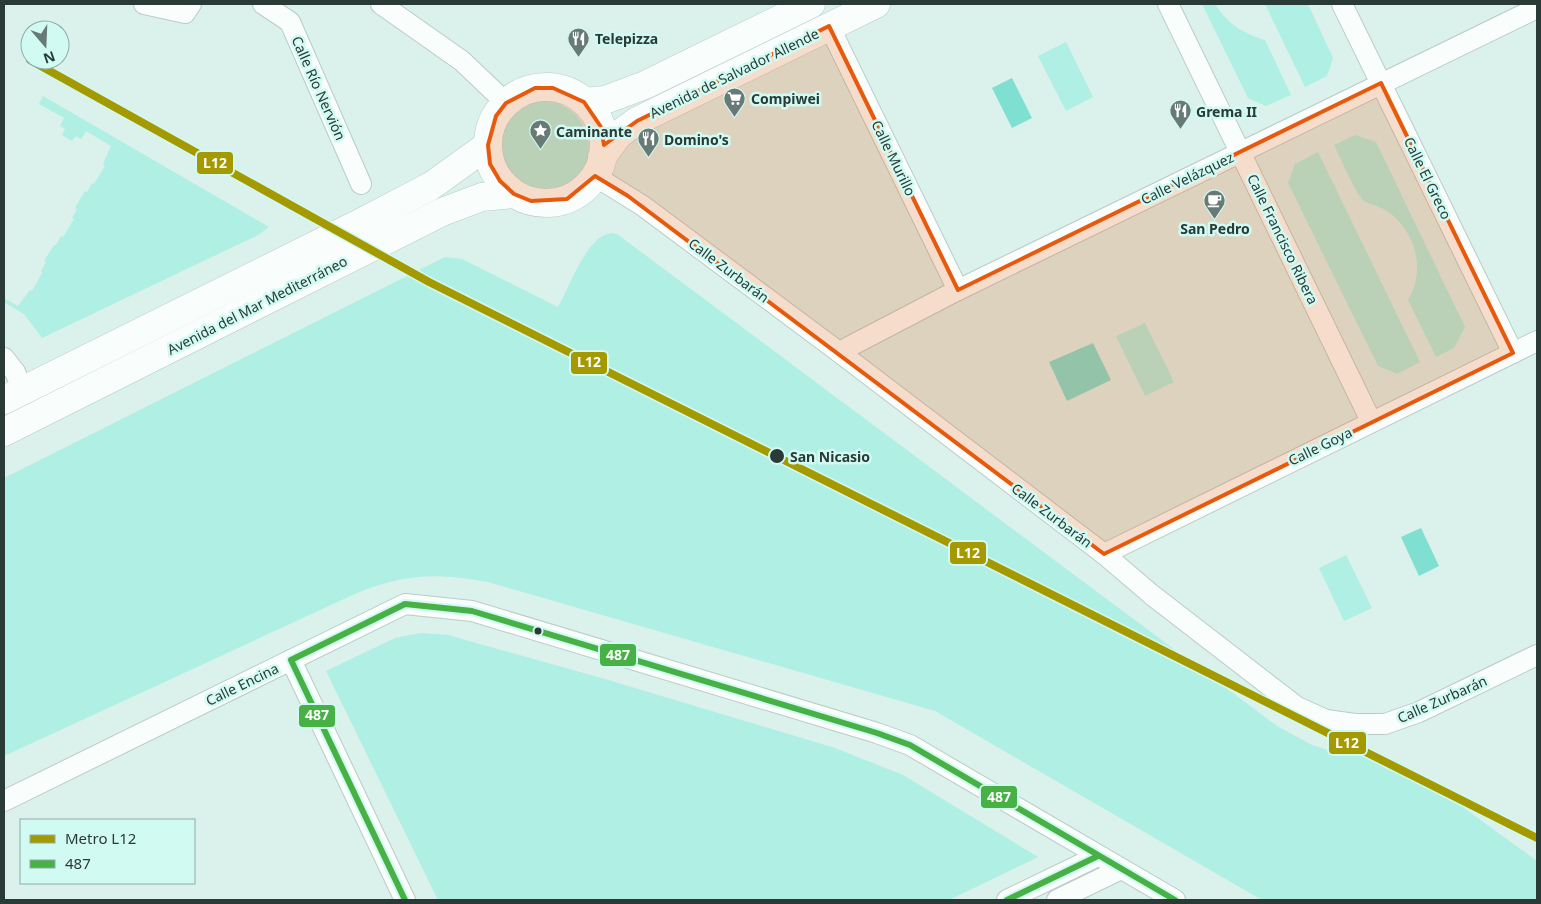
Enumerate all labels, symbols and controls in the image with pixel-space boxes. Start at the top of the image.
north arrow [20,20,70,70]
street label: Avenida de Salvador Allende [646,24,822,122]
restaurant icon: Telepizza [567,26,591,57]
place label: Telepizza [595,29,658,48]
street label: Calle Río Nervión [288,33,350,143]
text: N [41,47,58,69]
supermarket icon: Compiwei [723,86,747,117]
place label: Compiwei [751,89,820,108]
restaurant icon: Grema II [1168,99,1192,130]
place label: Grema II [1196,102,1257,121]
street label: Calle Murillo [868,117,920,199]
place icon: Caminante [528,119,552,150]
place label: Caminante [556,122,632,141]
restaurant icon: Domino's [636,127,660,158]
place label: Domino's [664,130,729,149]
street label: Calle El Greco [1400,134,1456,222]
street label: Calle Velázquez [1137,147,1237,209]
line badge: L12 [196,151,234,175]
text: L12 [203,153,227,172]
street label: Calle Francisco Ribera [1243,171,1323,307]
cafe icon: San Pedro [1203,188,1227,219]
place label: San Pedro [1180,219,1250,238]
street label: Calle Zurbarán [685,233,773,307]
street label: Avenida del Mar Mediterráneo [164,251,350,359]
line badge: L12 [570,351,608,375]
text: L12 [577,352,601,371]
street label: Calle Goya [1285,422,1355,470]
marker: San Nicasio [768,447,786,465]
place label: San Nicasio [790,447,870,466]
street label: Calle Zurbarán [1008,478,1096,552]
line badge: L12 [949,541,987,565]
text: L12 [956,543,980,562]
unlabelled marker [533,626,543,636]
line badge: 487 [599,643,637,667]
text: 487 [606,645,630,664]
street label: Calle Encina [202,658,282,710]
street label: Calle Zurbarán [1394,671,1490,727]
line badge: 487 [298,704,336,728]
text: 487 [305,705,329,724]
line badge: L12 [1328,731,1367,755]
text: L12 [1335,733,1359,752]
line badge: 487 [980,785,1018,809]
text: 487 [987,787,1011,806]
legend [20,819,195,884]
text: Metro L12 [65,828,136,848]
text: 487 [65,853,91,873]

